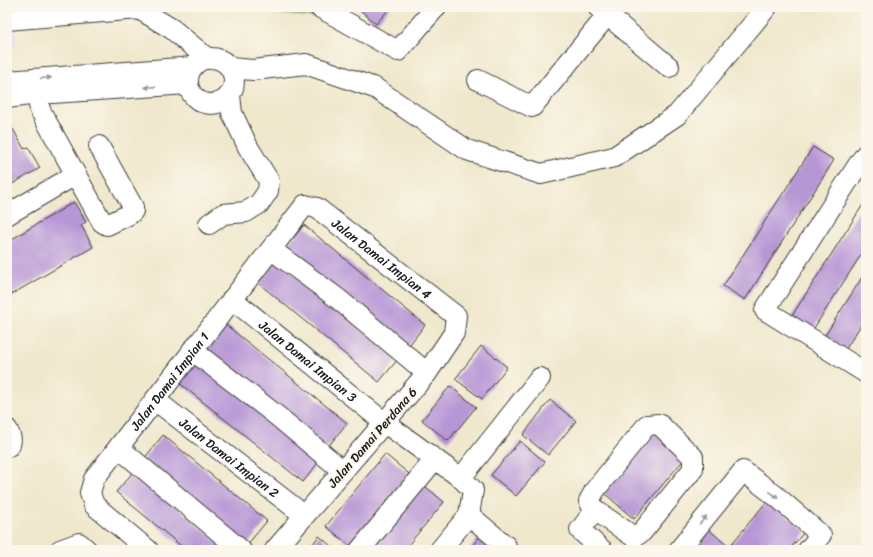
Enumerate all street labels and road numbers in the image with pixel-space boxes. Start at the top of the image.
street label: Jalan Damai Impian 4 [326,212,437,305]
street label: Jalan Damai Impian 3 [253,313,362,408]
street label: Jalan Damai Impian 1 [124,327,216,437]
street label: Jalan Damai Perdana 6 [321,382,423,494]
street label: Jalan Damai Impian 2 [173,411,284,504]

